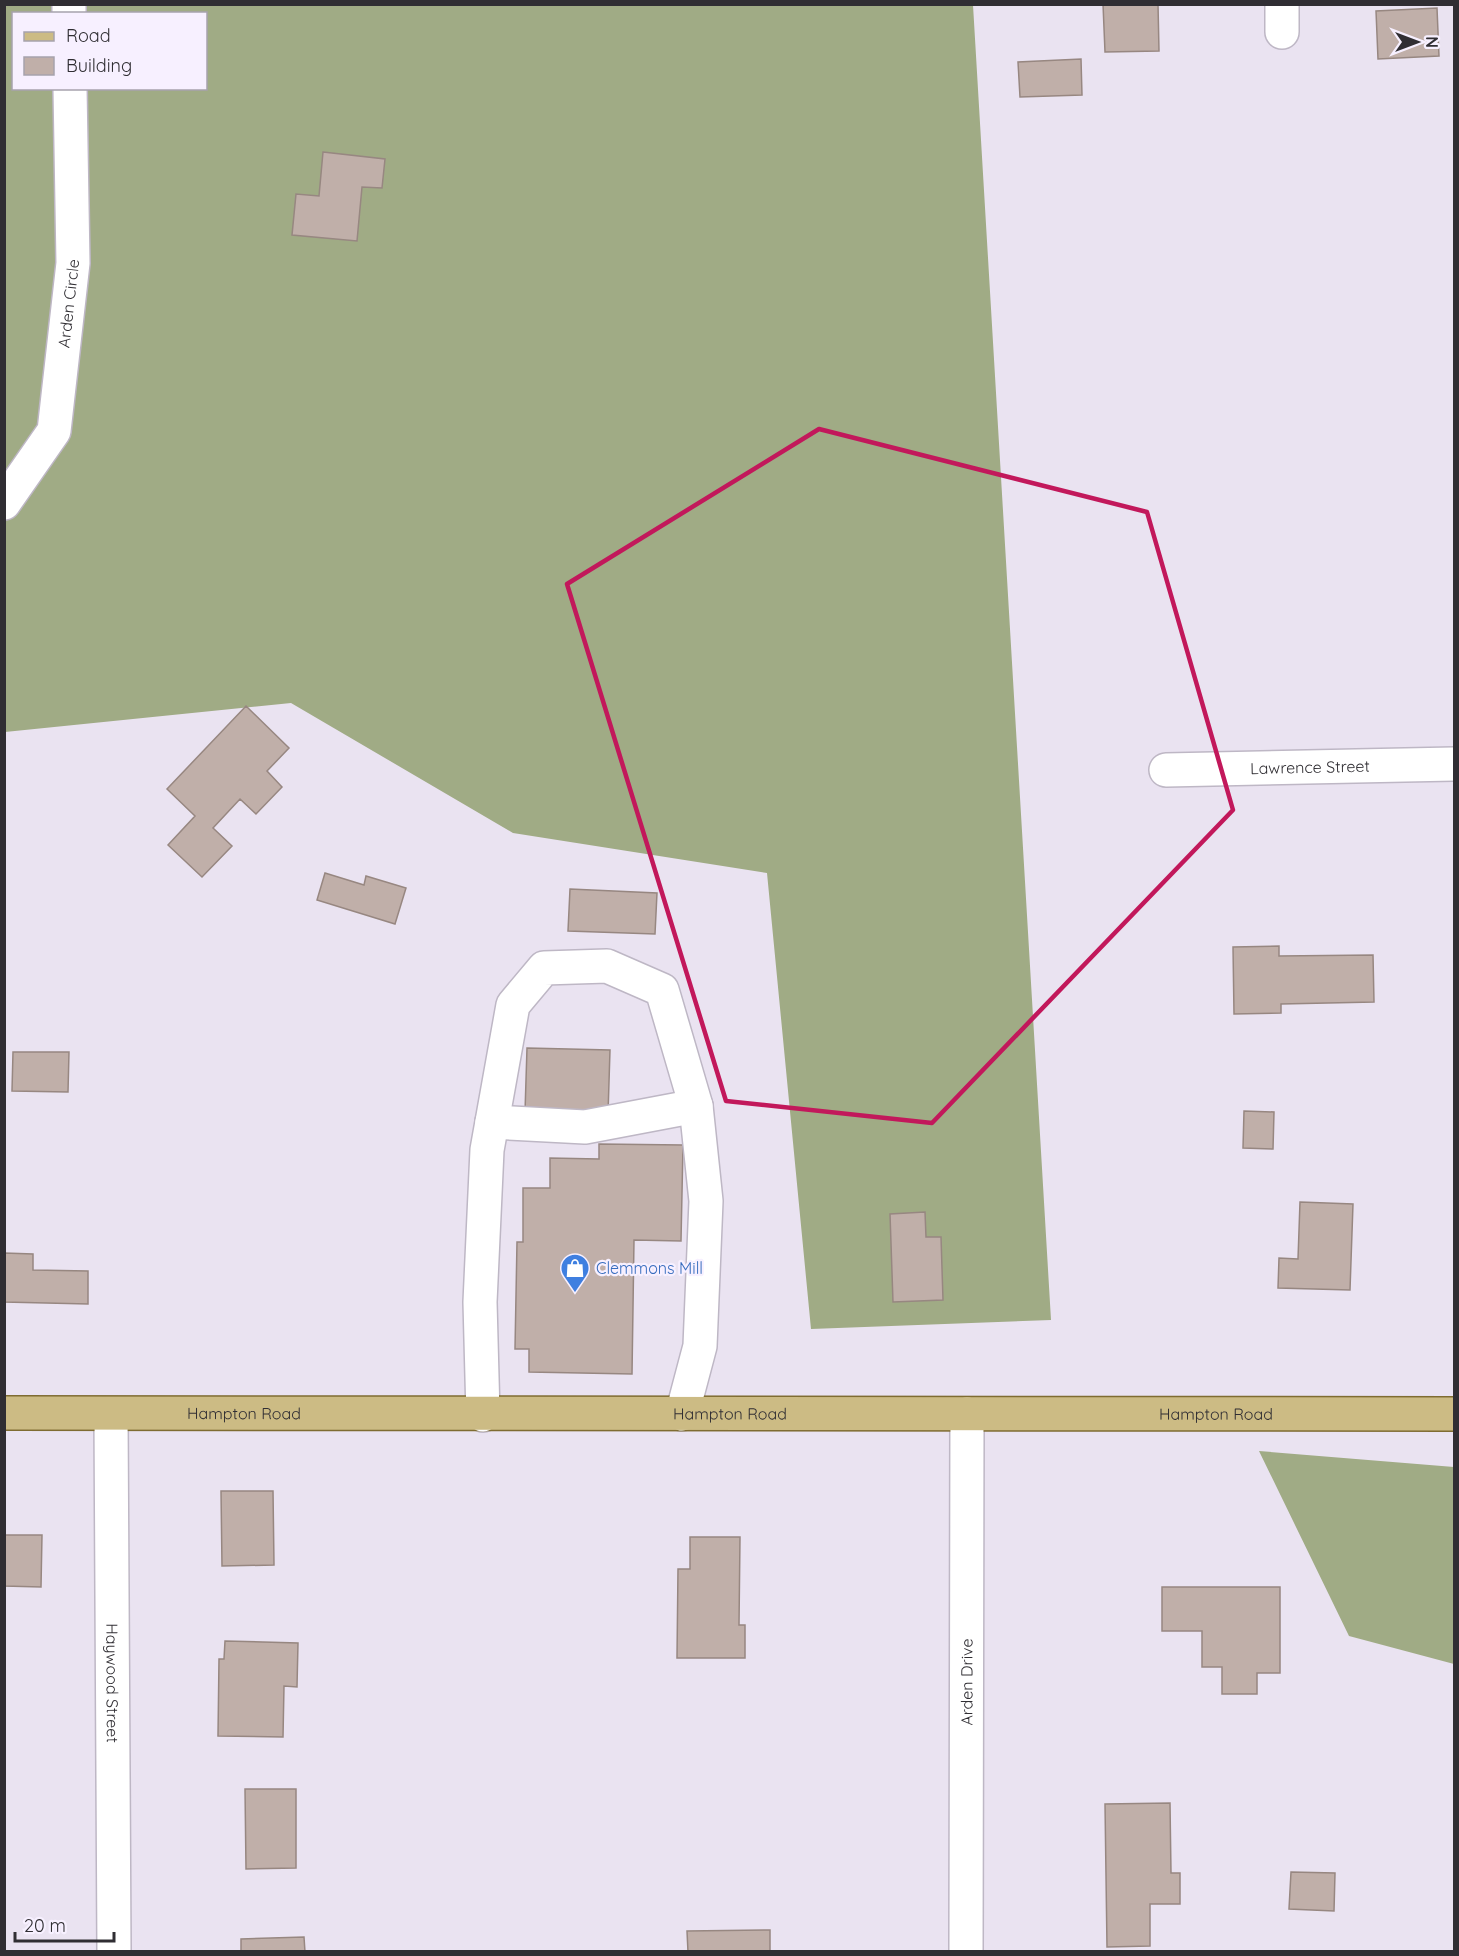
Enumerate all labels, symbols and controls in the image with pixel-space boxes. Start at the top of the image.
legend [12,12,207,90]
north arrow [1387,12,1447,72]
text: Road [66,24,111,47]
text: N [1422,36,1442,48]
text: Building [66,54,132,77]
street label: Arden Circle [53,258,83,349]
street label: Lawrence Street [1250,756,1370,778]
shop icon: Clemmons Mill [559,1252,591,1294]
place label: Clemmons Mill [596,1258,703,1278]
street label: Hampton Road [187,1403,301,1423]
street label: Hampton Road [673,1403,787,1424]
street label: Hampton Road [1159,1404,1273,1424]
street label: Haywood Street [102,1623,123,1743]
street label: Arden Drive [956,1638,977,1726]
scale bar [15,1905,114,1943]
text: 20 m [24,1914,66,1937]

